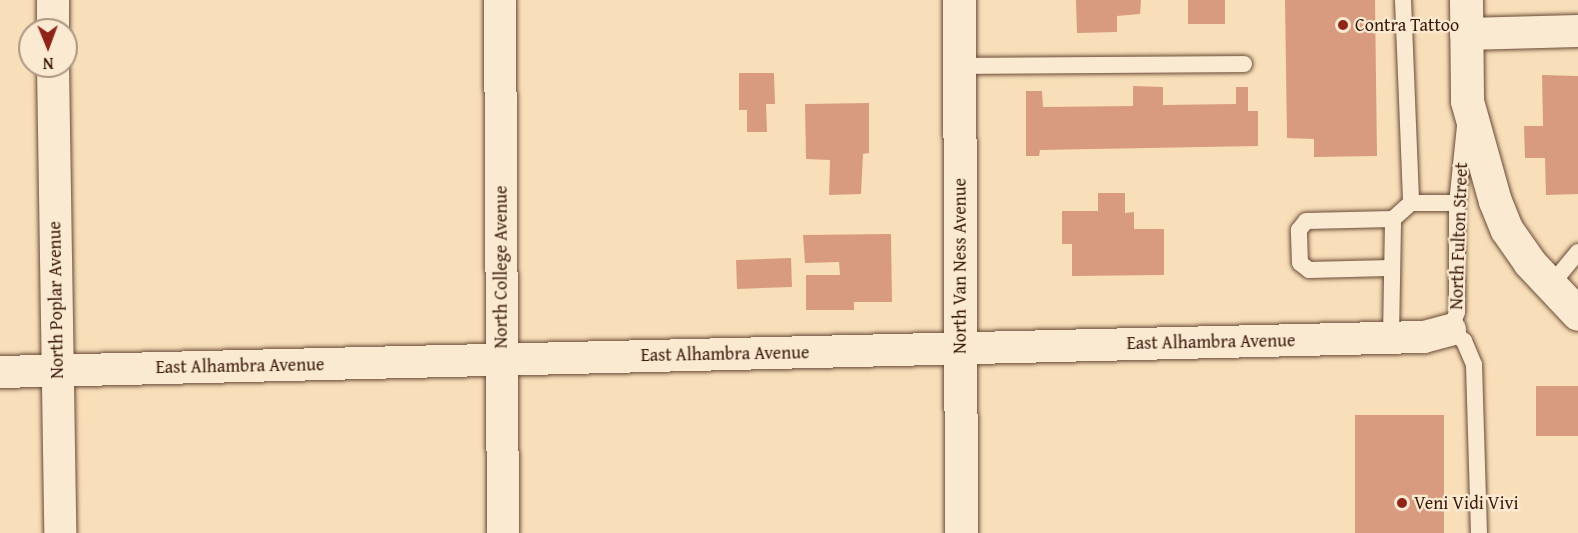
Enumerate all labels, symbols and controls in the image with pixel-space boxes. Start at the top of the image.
place label: Contra Tattoo [1355,14,1459,36]
north arrow [18,18,78,78]
marker: Contra Tattoo [1336,18,1350,32]
text: N [43,52,54,76]
street label: North Fulton Street [1446,162,1472,310]
street label: North Van Ness Avenue [949,178,971,354]
street label: North College Avenue [490,186,512,348]
street label: North Poplar Avenue [44,221,68,379]
street label: East Alhambra Avenue [1126,330,1296,354]
street label: East Alhambra Avenue [640,342,810,366]
street label: East Alhambra Avenue [155,354,325,378]
place label: Veni Vidi Vivi [1414,492,1519,514]
marker: Veni Vidi Vivi [1395,496,1409,510]

